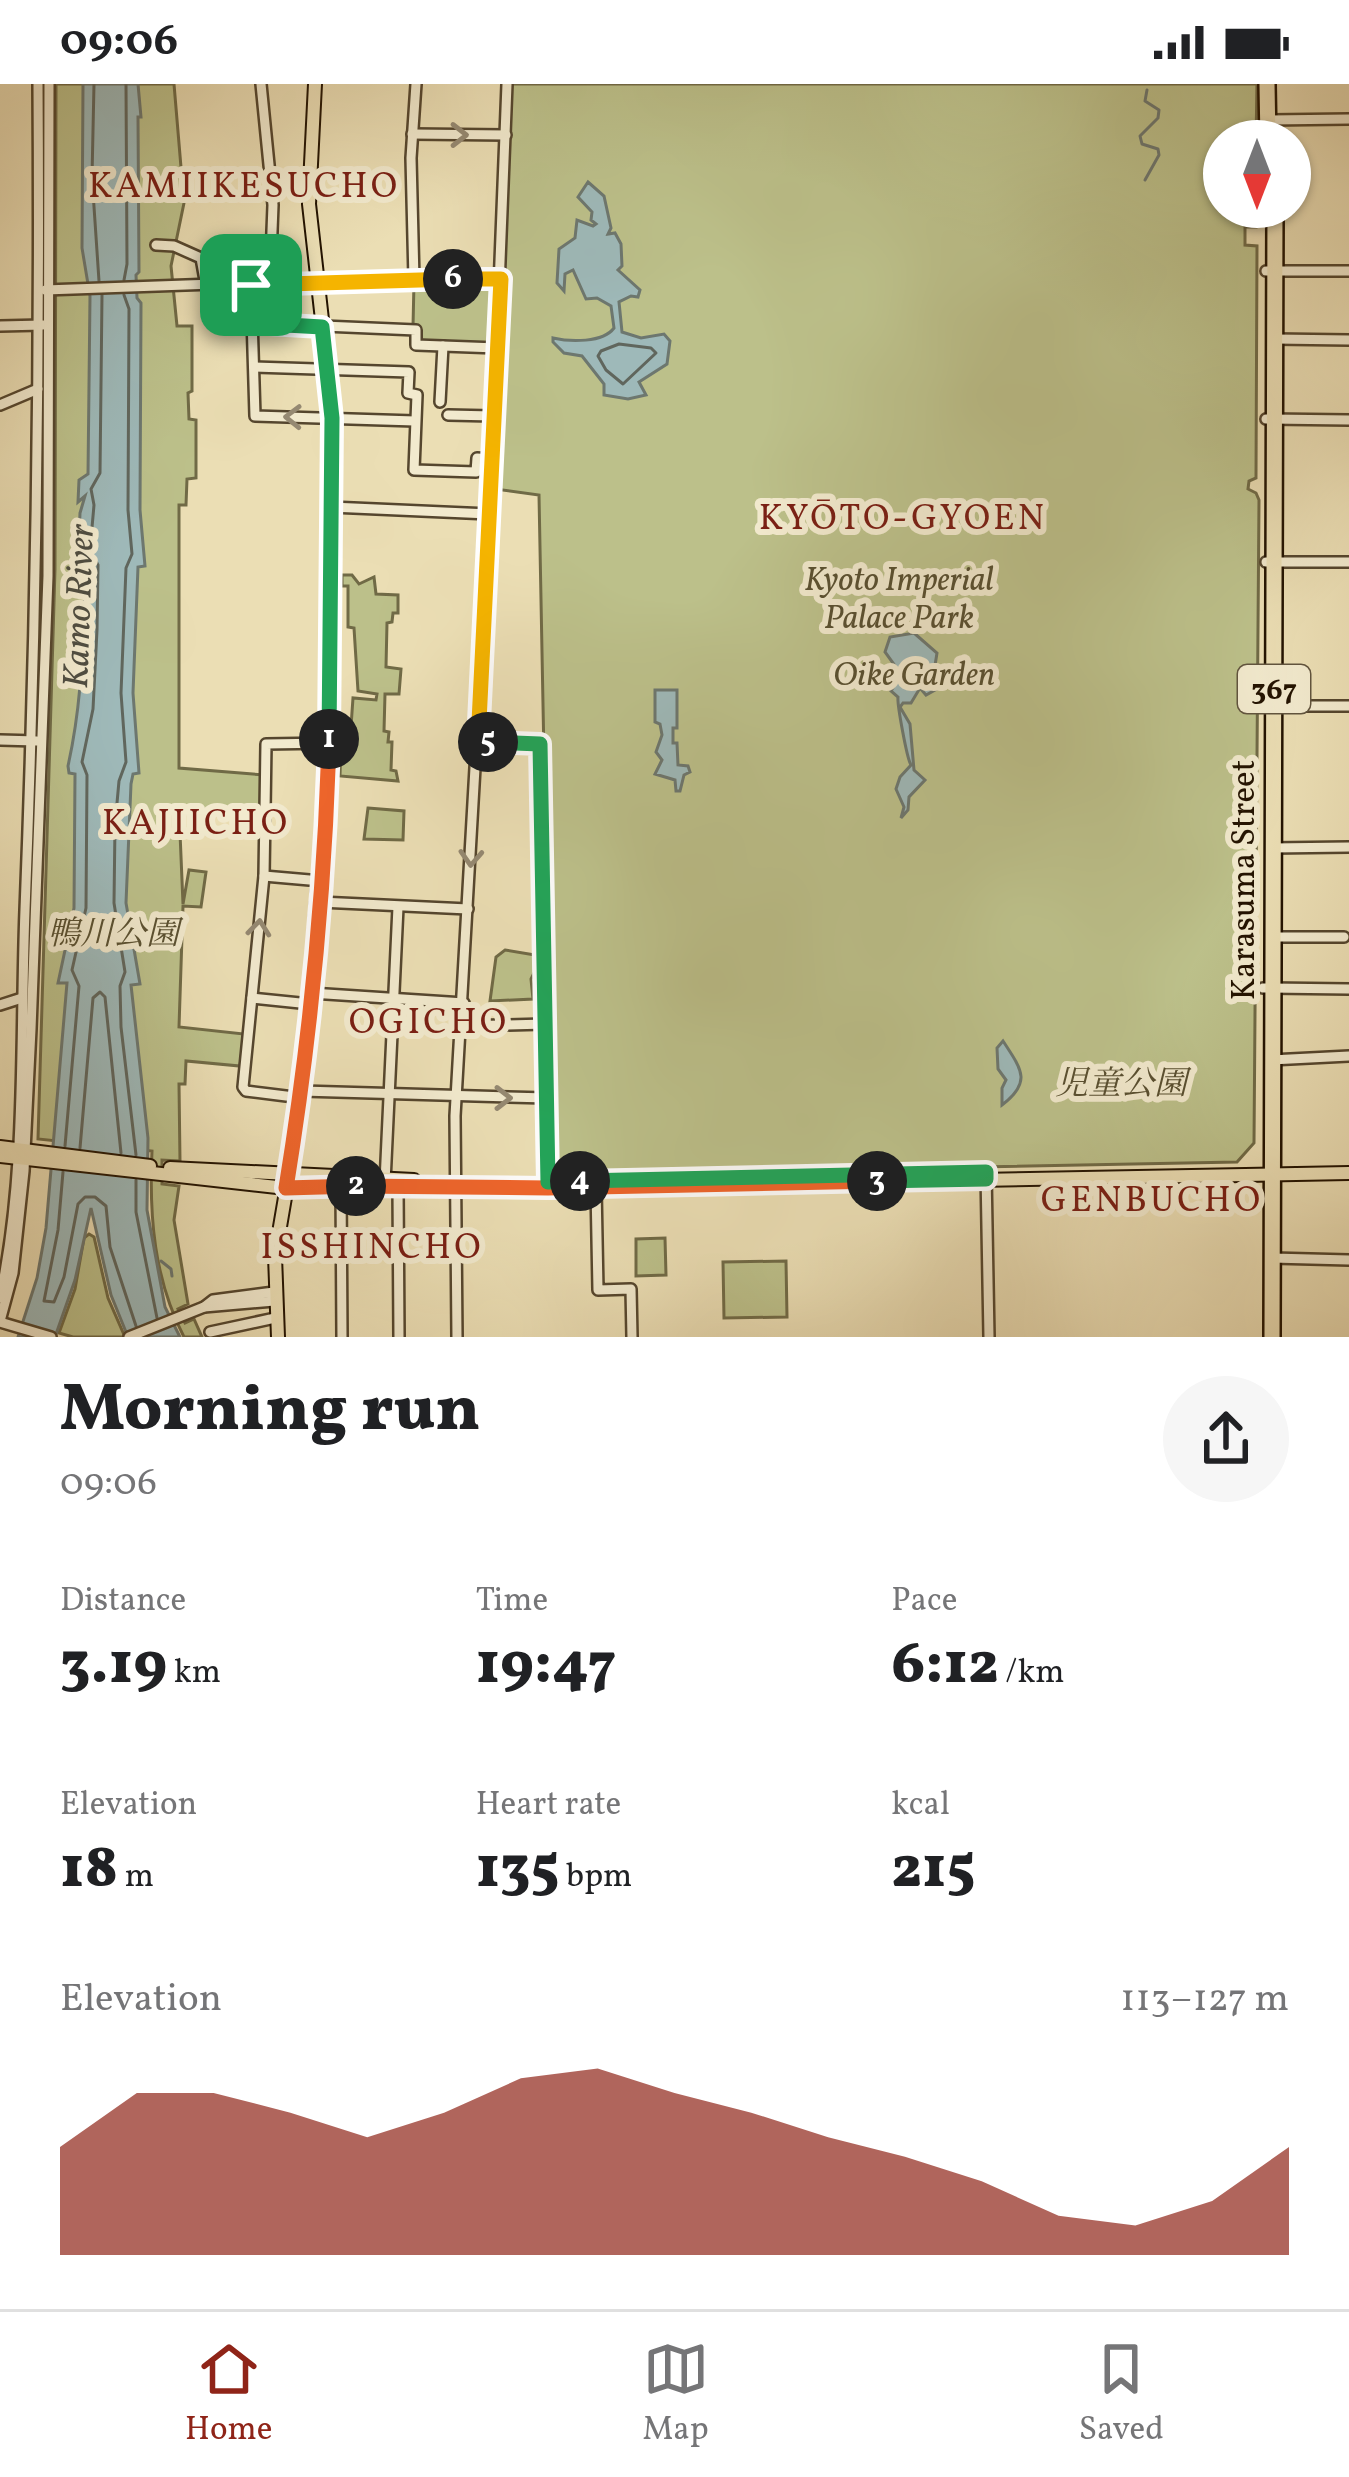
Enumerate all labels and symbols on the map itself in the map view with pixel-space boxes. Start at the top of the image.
north arrow [1203,120,1311,228]
one-way arrow [450,121,469,147]
district label: KAMIIKESUCHO [88,163,400,213]
pin [200,234,302,336]
pin: 6 [423,249,483,309]
one-way arrow [283,404,301,430]
district label: KYŌTO-GYOEN [759,495,1047,545]
water label: Kamo River [53,523,109,689]
park label: Kyoto Imperial Palace Park [804,559,994,643]
park label: Oike Garden [833,654,995,700]
road number: 367 [1238,665,1310,713]
pin: 1 [299,709,359,769]
pin: 5 [458,712,518,772]
street label: Karasuma Street [1223,760,1269,1000]
district label: KAJIICHO [102,800,290,850]
one-way arrow [458,849,484,868]
park label: 鴨川公園 [47,913,184,959]
one-way arrow [246,918,271,937]
district label: OGICHO [349,999,509,1049]
park label: 児童公園 [1055,1063,1192,1109]
one-way arrow [495,1085,513,1111]
pin: 4 [550,1151,610,1211]
pin: 3 [847,1151,907,1211]
pin: 2 [326,1156,386,1216]
district label: GENBUCHO [1041,1177,1263,1227]
district label: ISSHINCHO [261,1224,483,1274]

